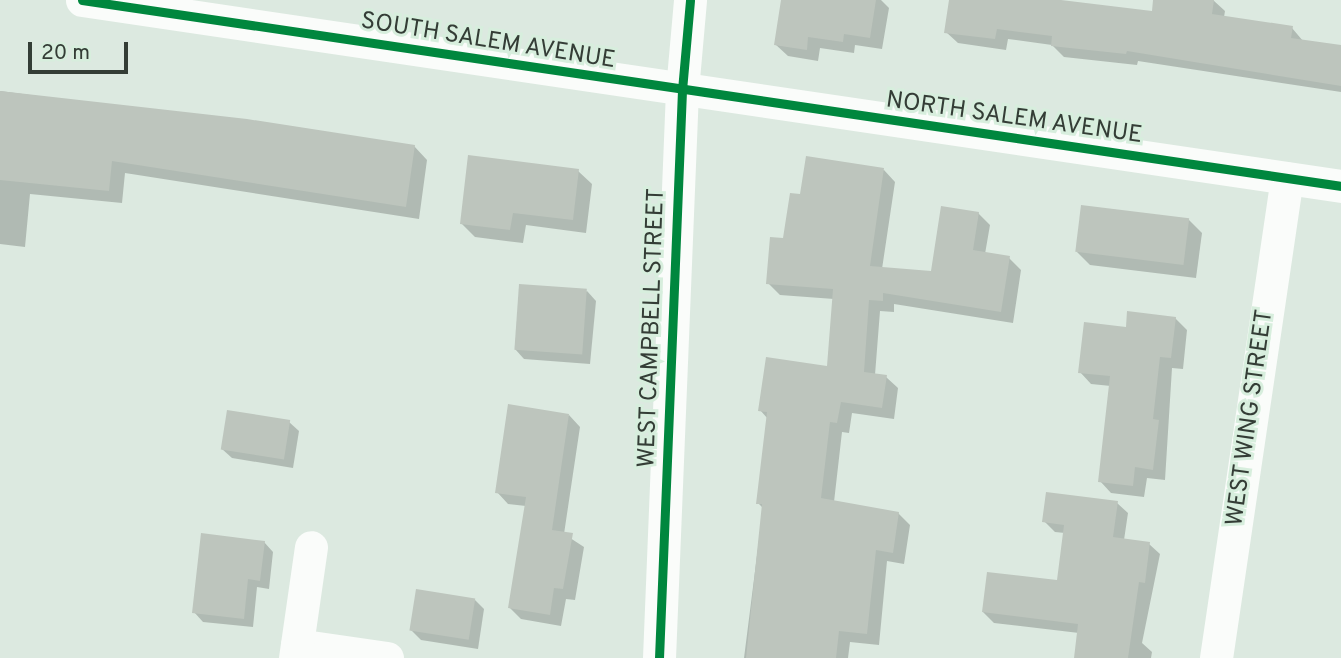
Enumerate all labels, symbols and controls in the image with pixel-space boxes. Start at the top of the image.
street label: SOUTH SALEM AVENUE [358,8,618,76]
scale bar [32,28,131,72]
text: 20 m [41,40,90,67]
street label: NORTH SALEM AVENUE [883,87,1145,151]
street label: WEST CAMPBELL STREET [634,187,672,469]
street label: WEST WING STREET [1221,307,1281,529]

